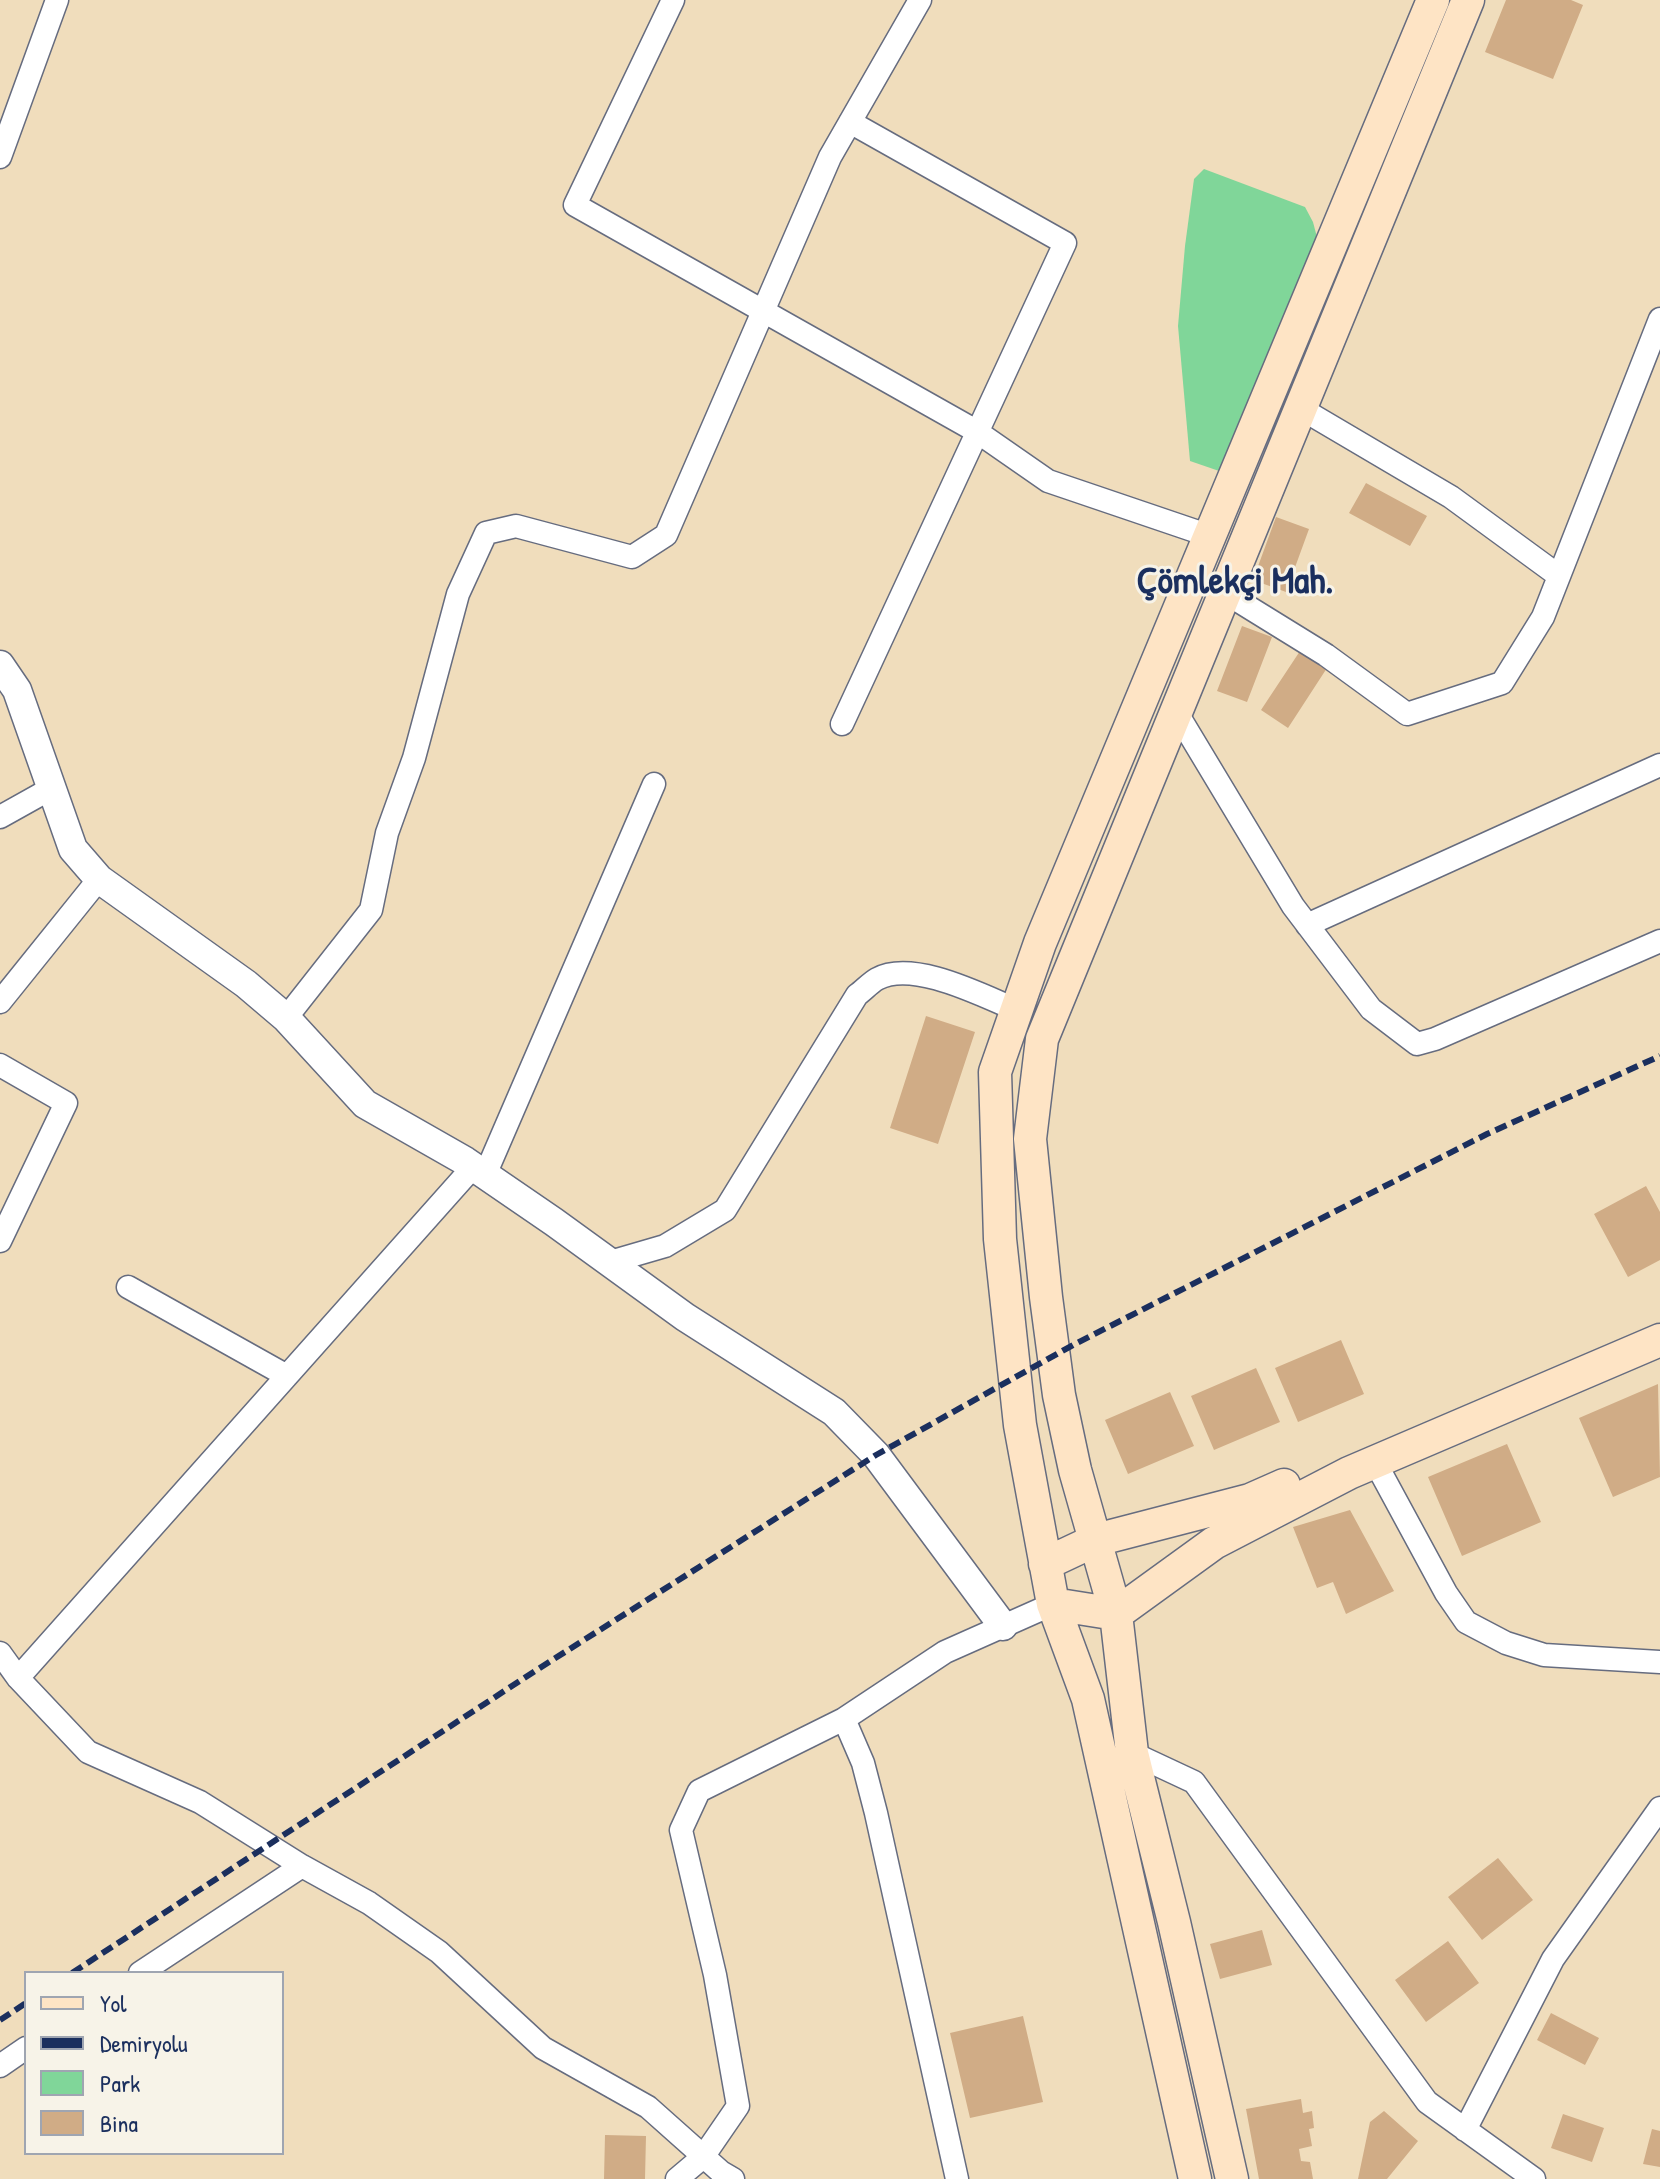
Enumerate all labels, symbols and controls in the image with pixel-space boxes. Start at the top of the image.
district label: Çömlekçi Mah. [1137,560,1333,606]
legend [24,1971,284,2155]
text: Yol [100,1987,127,2019]
text: Demiryolu [100,2027,188,2059]
text: Park [100,2067,140,2099]
text: Bina [100,2107,138,2139]

